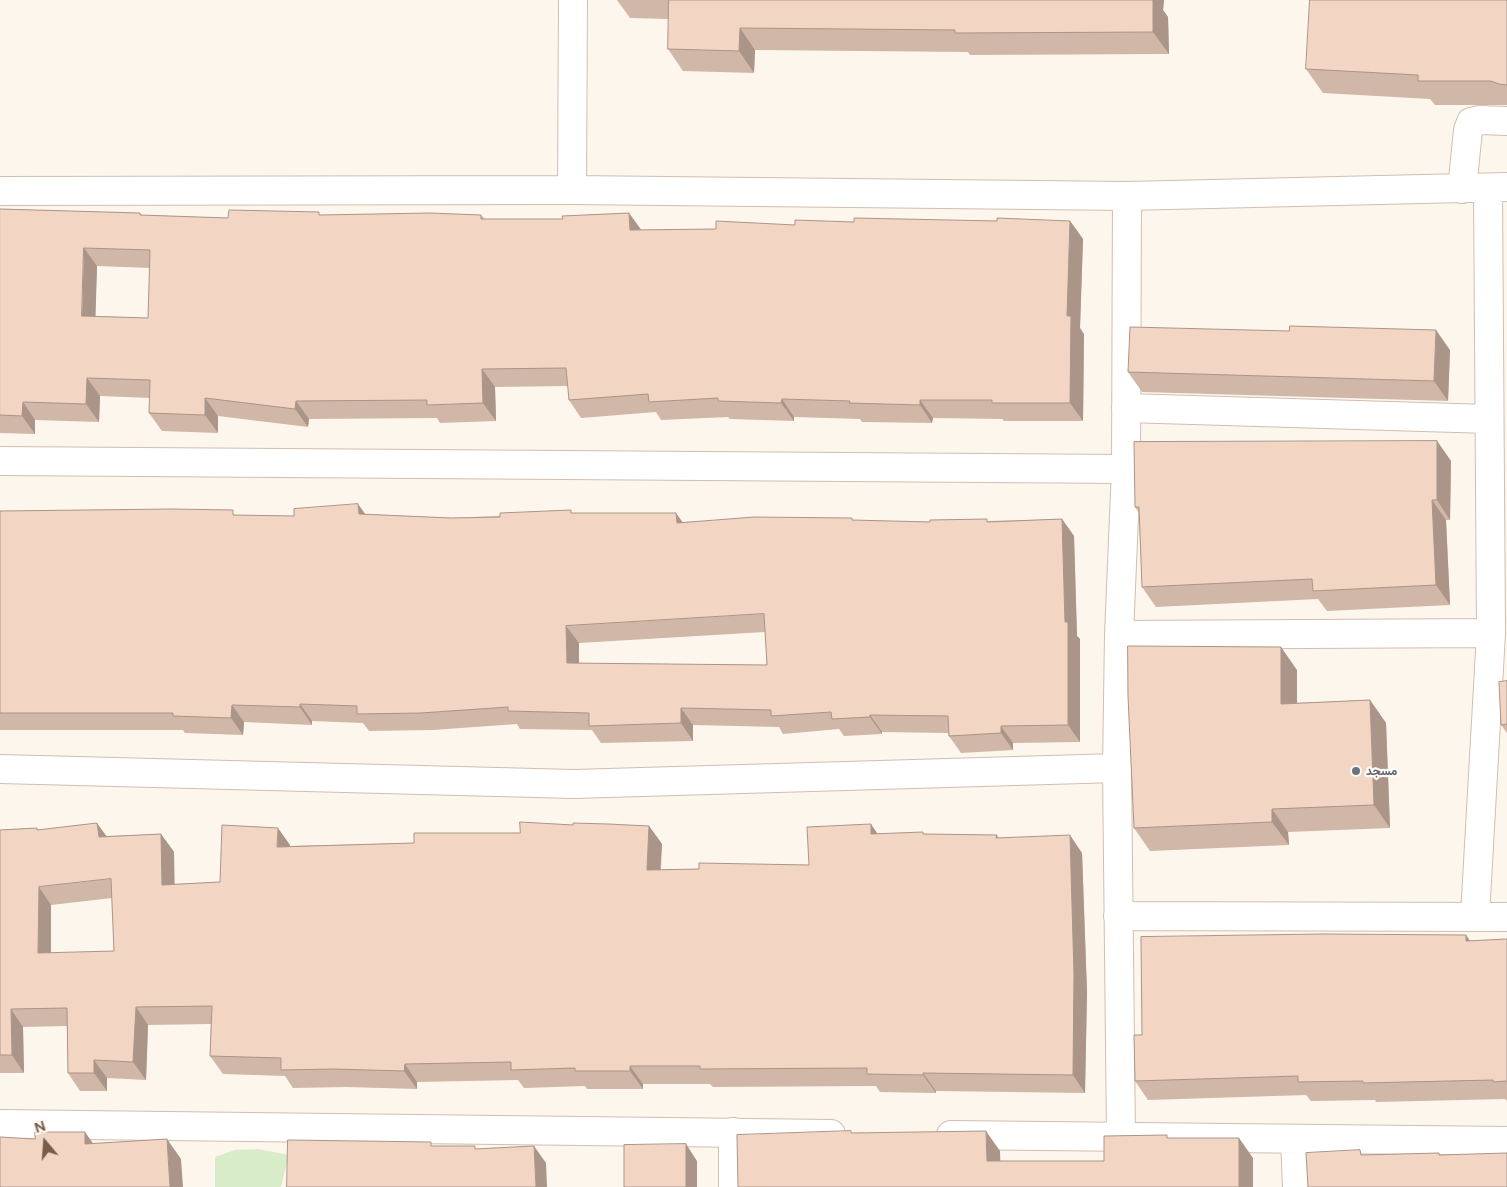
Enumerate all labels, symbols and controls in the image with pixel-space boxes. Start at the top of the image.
place label: مسجد [1366,764,1397,778]
marker: مسجد [1350,765,1362,777]
north arrow [20,1117,70,1167]
text: N [32,1118,48,1137]

